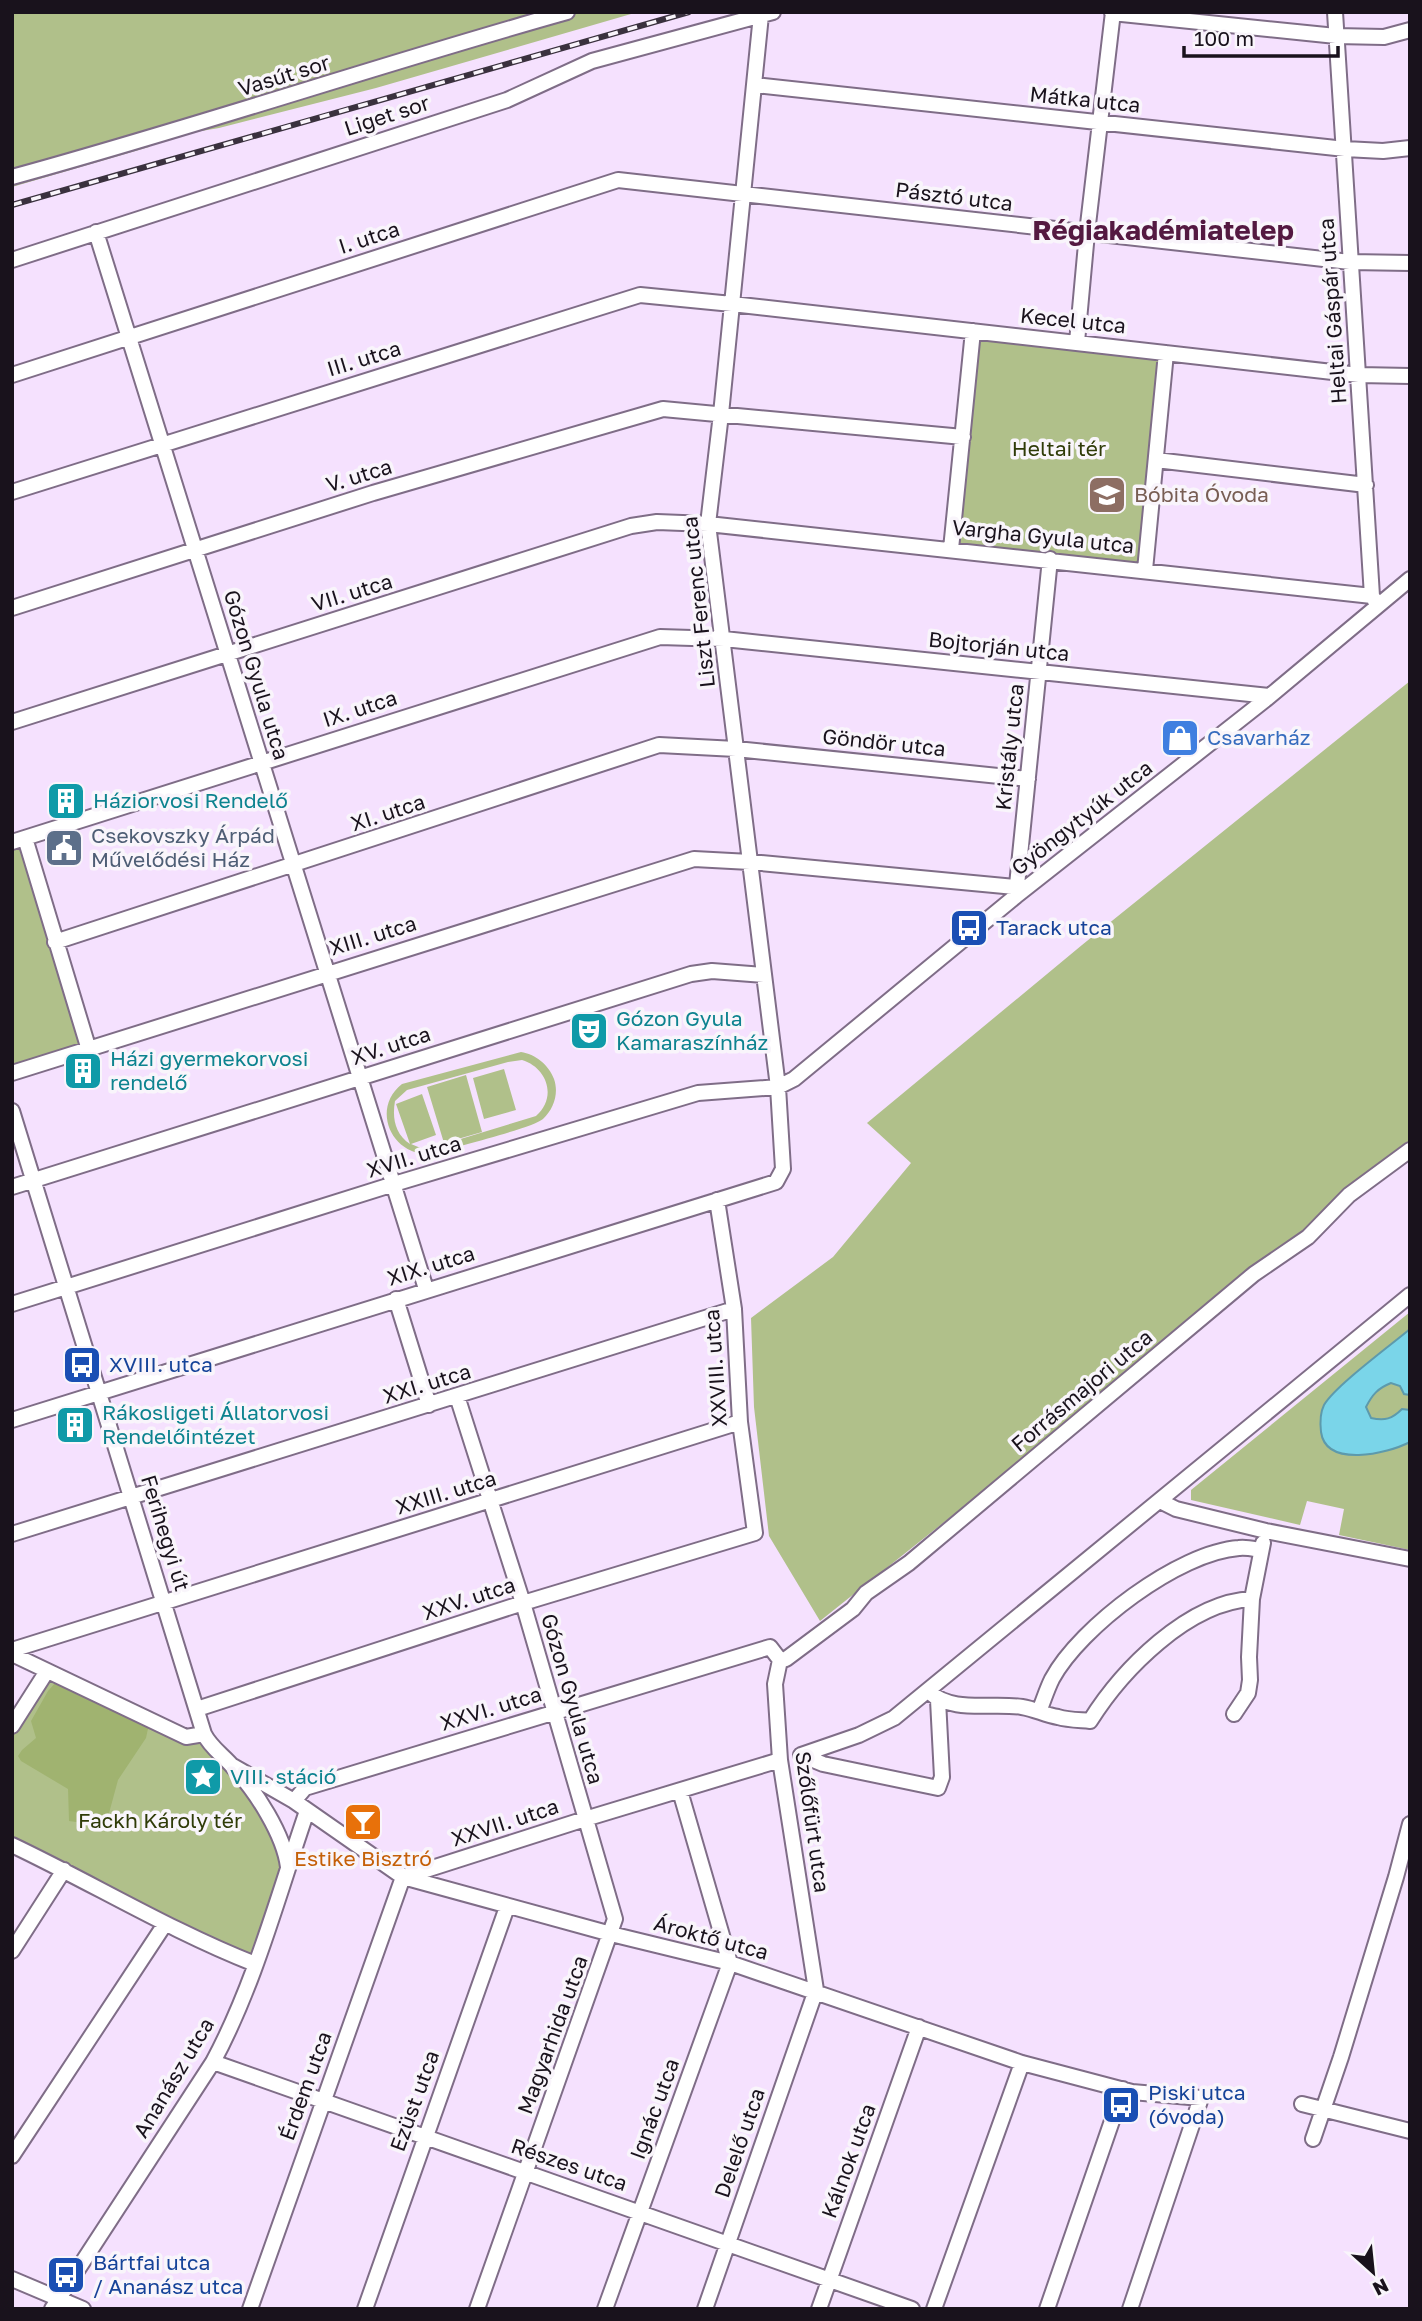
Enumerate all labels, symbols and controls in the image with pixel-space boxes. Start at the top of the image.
scale bar [1184,14,1338,58]
text: 100 m [1194,25,1254,51]
street label: Vasút sor [235,49,332,101]
street label: Mátka utca [1028,80,1142,118]
street label: Liget sor [341,89,433,141]
street label: Pásztó utca [894,176,1014,216]
district label: Régiakadémiatelep [1032,213,1294,246]
street label: I. utca [335,215,402,259]
street label: Heltai Gáspár utca [1313,217,1351,405]
street label: Kecel utca [1019,302,1127,338]
street label: III. utca [324,335,404,382]
park label: Heltai tér [1012,435,1106,461]
street label: V. utca [323,453,395,497]
school or university icon: Bóbita Óvoda [1086,474,1128,516]
place label: Bóbita Óvoda [1134,481,1269,507]
street label: Vargha Gyula utca [951,514,1136,559]
street label: Liszt Ferenc utca [676,515,720,689]
street label: VII. utca [308,567,395,617]
street label: Gózon Gyula utca [219,587,295,763]
street label: Bojtorján utca [927,626,1071,666]
street label: Kristály utca [989,682,1029,812]
street label: IX. utca [319,684,400,732]
shop icon: Csavarház [1159,717,1201,759]
street label: Göndör utca [821,723,947,761]
place label: Csavarház [1207,724,1311,750]
street label: Gyöngytyúk utca [1006,754,1157,880]
building icon: Háziorvosi Rendelő [45,780,87,822]
place label: Háziorvosi Rendelő [93,787,288,813]
street label: XI. utca [347,788,428,836]
place label: Csekovszky Árpád Művelődési Ház [91,822,275,872]
public building icon: Csekovszky Árpád Művelődési Ház [43,827,85,869]
bus stop icon: Tarack utca [948,907,990,949]
street label: XIII. utca [326,910,419,961]
place label: Tarack utca [996,914,1112,940]
place label: Gózon Gyula Kamaraszínház [616,1005,768,1055]
theatre icon: Gózon Gyula Kamaraszínház [568,1010,610,1052]
street label: XV. utca [348,1020,434,1070]
place label: Házi gyermekorvosi rendelő [110,1045,308,1095]
building icon: Házi gyermekorvosi rendelő [62,1050,104,1092]
street label: XVII. utca [363,1129,464,1183]
street label: XIX. utca [384,1239,478,1291]
street label: XXVIII. utca [698,1308,732,1428]
street label: Forrásmajori utca [1006,1324,1157,1457]
bus stop icon: XVIII. utca [61,1344,103,1386]
place label: XVIII. utca [109,1351,213,1377]
street label: XXI. utca [380,1357,474,1409]
place label: Rákosligeti Állatorvosi Rendelőintézet [102,1399,329,1449]
building icon: Rákosligeti Állatorvosi Rendelőintézet [54,1404,96,1446]
street label: XXIII. utca [392,1464,499,1520]
street label: Ferihegyi út [136,1472,196,1594]
street label: XXV. utca [419,1571,518,1625]
street label: Gózon Gyula utca [536,1610,610,1787]
street label: XXVI. utca [437,1680,545,1736]
street label: Szőlőfürt utca [790,1750,836,1894]
place icon: VIII. stáció [182,1756,224,1798]
place label: VIII. stáció [230,1763,336,1789]
street label: XXVII. utca [448,1792,562,1852]
bar icon: Estike Bisztró [342,1801,384,1843]
park label: Fackh Károly tér [78,1807,242,1833]
place label: Estike Bisztró [294,1845,432,1871]
street label: Ároktő utca [651,1909,771,1965]
street label: Magyarhida utca [511,1952,593,2118]
street label: Ananász utca [127,2013,219,2142]
street label: Érdem utca [273,2028,337,2144]
street label: Ezüst utca [384,2047,444,2155]
street label: Ignác utca [624,2055,684,2163]
place label: Piski utca (óvoda) [1148,2079,1246,2129]
street label: Delelő utca [708,2084,770,2201]
bus stop icon: Piski utca (óvoda) [1100,2084,1142,2126]
street label: Kálnok utca [815,2100,881,2221]
street label: Részes utca [508,2132,631,2196]
north arrow [1338,2237,1408,2307]
place label: Bártfai utca / Ananász utca [93,2249,243,2299]
bus stop icon: Bártfai utca / Ananász utca [45,2254,87,2296]
text: N [1369,2274,1393,2301]

